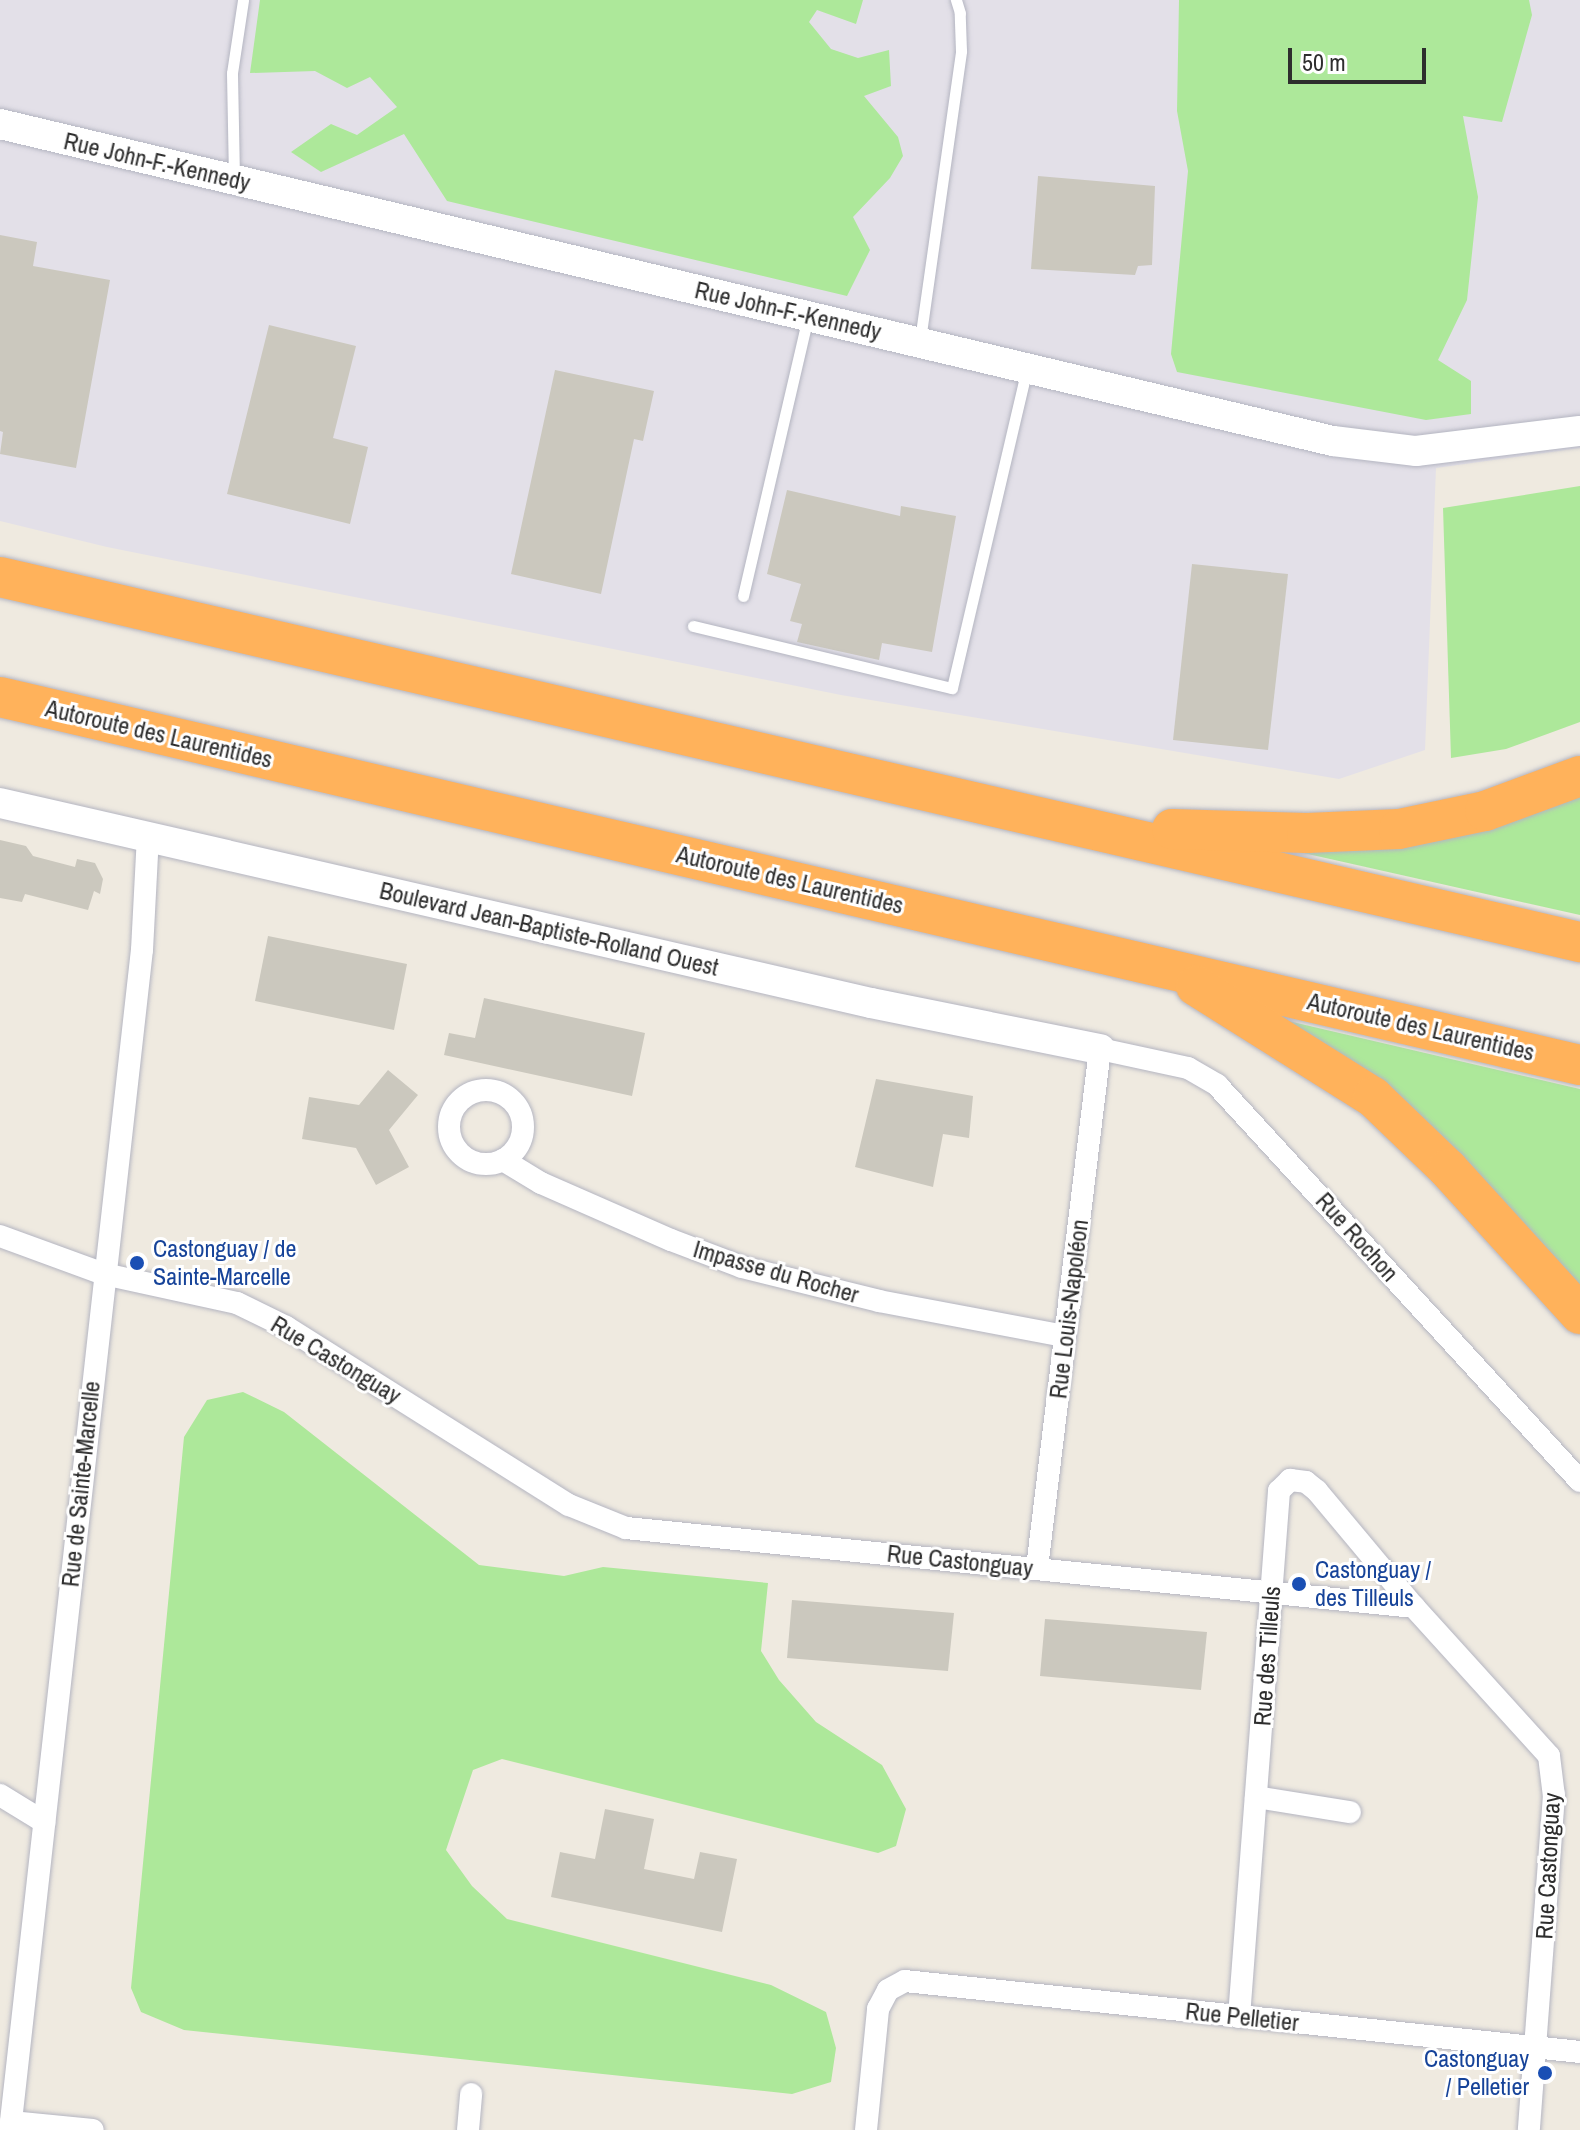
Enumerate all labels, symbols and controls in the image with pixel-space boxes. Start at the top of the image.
scale bar [1292,32,1430,82]
text: 50 m [1302,46,1346,78]
street label: Rue John-F.-Kennedy [61,127,253,197]
street label: Rue John-F.-Kennedy [692,276,884,346]
street label: Autoroute des Laurentides [43,694,275,774]
street label: Autoroute des Laurentides [674,840,906,920]
street label: Boulevard Jean-Baptiste-Rolland Ouest [377,876,721,982]
street label: Autoroute des Laurentides [1305,987,1537,1067]
street label: Rue Rochon [1310,1187,1404,1287]
street label: Rue Louis-Napoléon [1044,1218,1094,1400]
place label: Castonguay / de Sainte-Marcelle [153,1235,296,1291]
street label: Impasse du Rocher [690,1235,862,1309]
marker: Castonguay / de Sainte-Marcelle [128,1254,146,1272]
street label: Rue Castonguay [266,1310,406,1410]
street label: Rue de Sainte-Marcelle [56,1380,106,1588]
street label: Rue Castonguay [886,1539,1034,1583]
place label: Castonguay / des Tilleuls [1315,1556,1431,1612]
marker: Castonguay / des Tilleuls [1290,1575,1308,1593]
street label: Rue des Tilleuls [1248,1585,1286,1727]
street label: Rue Castonguay [1530,1792,1566,1940]
street label: Rue Pelletier [1184,1997,1300,2037]
place label: Castonguay / Pelletier [1424,2045,1529,2101]
marker: Castonguay / Pelletier [1536,2064,1554,2082]

